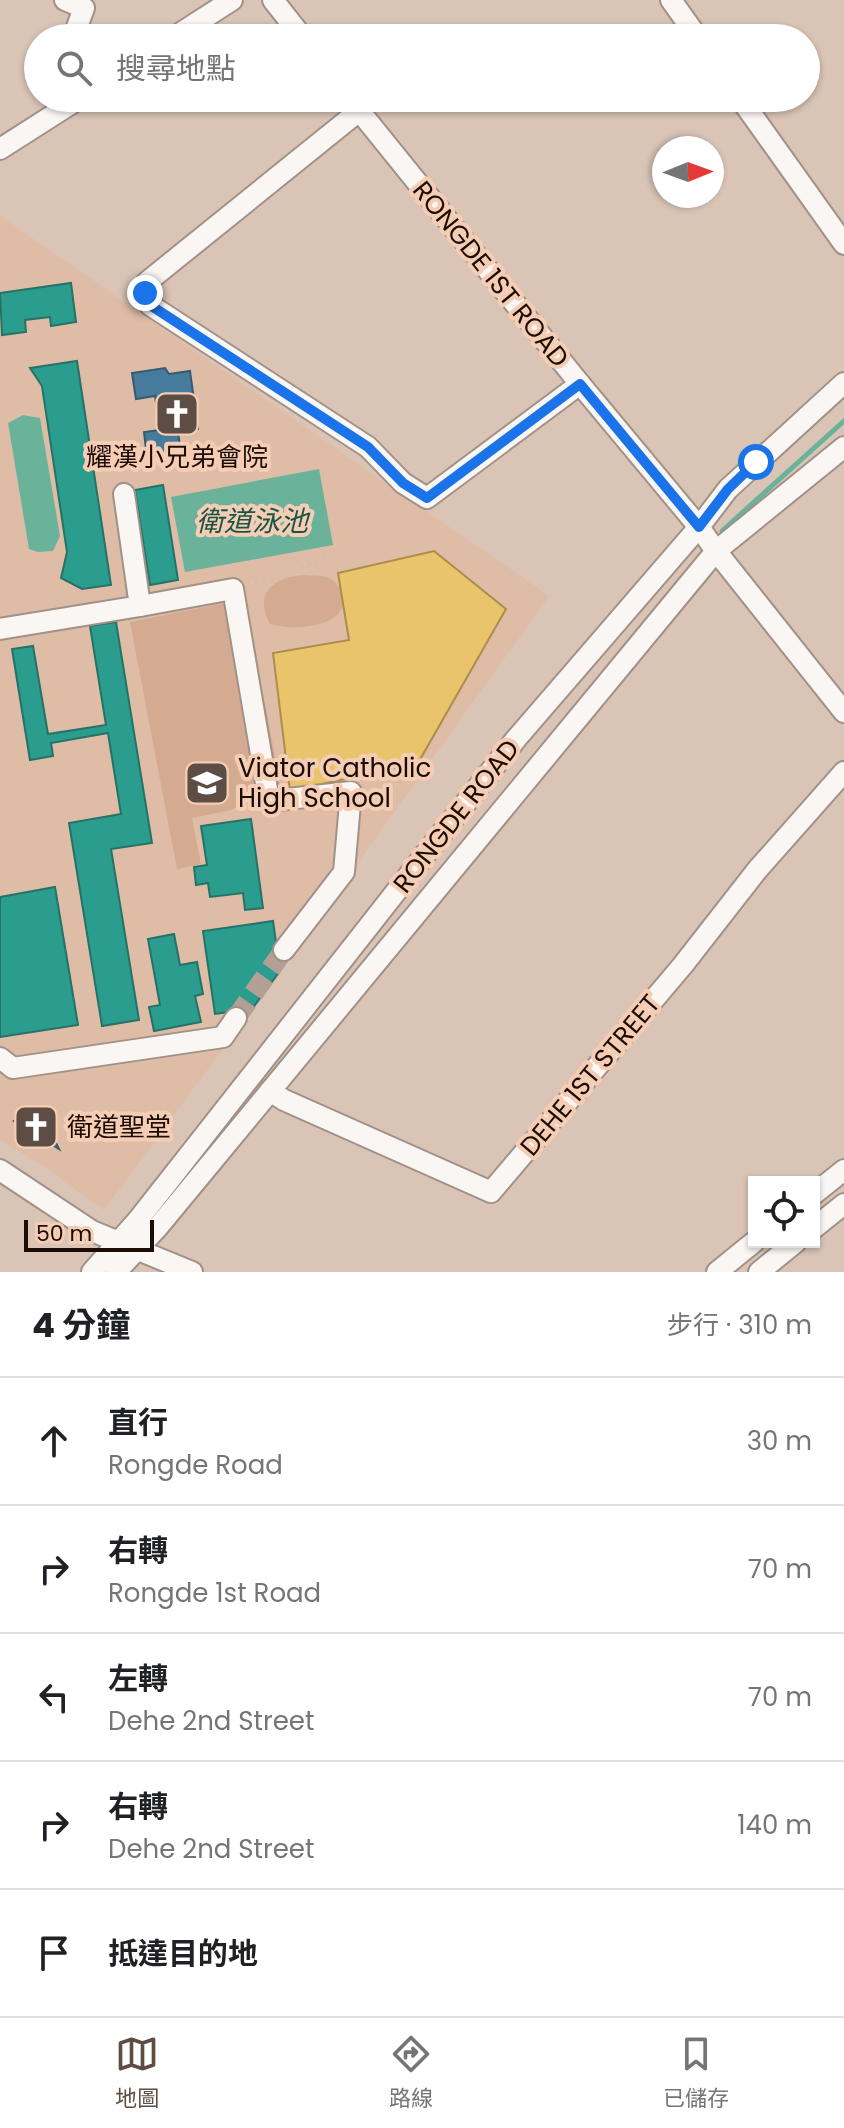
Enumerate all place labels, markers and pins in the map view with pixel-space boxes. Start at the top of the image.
church icon: 耀漢小兄弟會院 [153,390,201,438]
place label: 耀漢小兄弟會院 [86,439,268,475]
place label: Viator Catholic High School [238,750,431,816]
school or university icon: Viator Catholic High School [183,759,231,807]
church icon: 衛道聖堂 [12,1103,60,1151]
place label: 衛道聖堂 [67,1109,171,1145]

